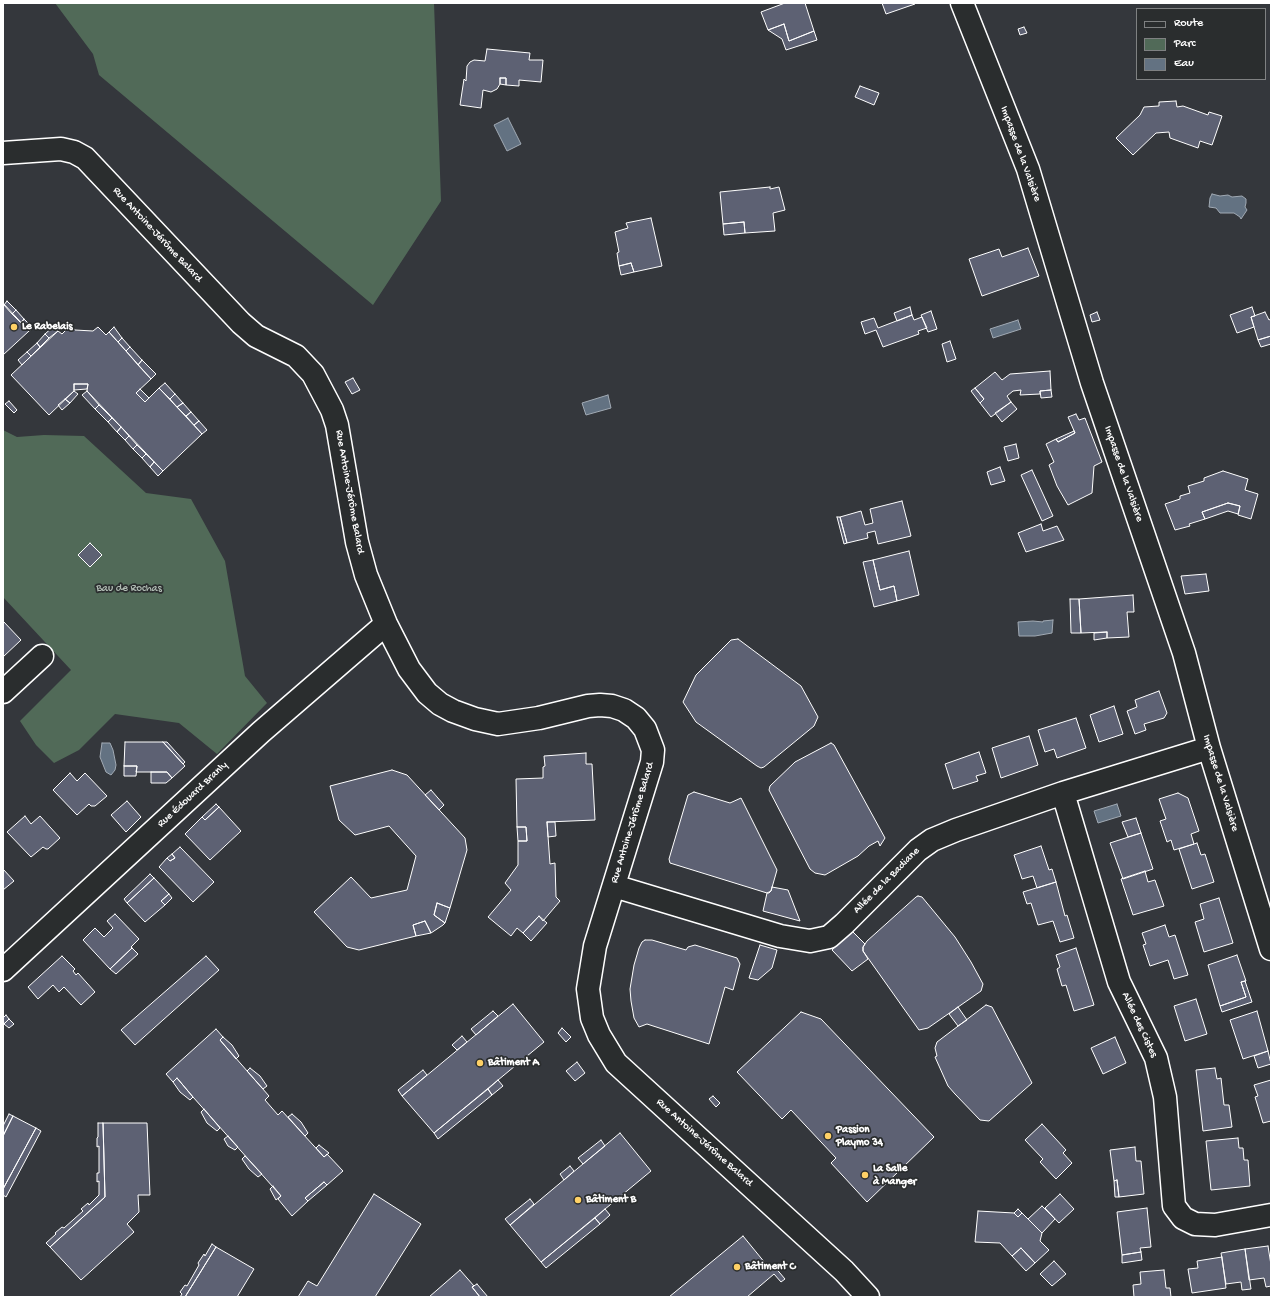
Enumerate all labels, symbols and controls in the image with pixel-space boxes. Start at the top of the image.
legend [1136,8,1266,80]
text: Route [1174,17,1203,31]
text: Parc [1174,37,1196,51]
text: Eau [1174,57,1194,71]
street label: Impasse de la Valsière [997,105,1043,203]
street label: Rue Antoine-Jérôme Balard [109,185,205,285]
place label: Le Rabelais [22,320,73,334]
marker: Le Rabelais [9,322,19,332]
street label: Impasse de la Valsière [1100,424,1146,524]
street label: Rue Antoine-Jérôme Balard [332,429,366,555]
park label: Bau de Rochas [96,582,162,596]
street label: Impasse de la Valsière [1199,733,1241,833]
street label: Rue Édouard Branly [155,759,231,831]
street label: Rue Antoine-Jérôme Balard [608,761,658,885]
street label: Allée de la Badiane [851,845,923,917]
street label: Allée des Cistes [1118,990,1160,1060]
place label: Bâtiment A [488,1056,539,1070]
marker: Bâtiment A [475,1058,485,1068]
street label: Rue Antoine-Jérôme Balard [653,1096,755,1190]
place label: Passion Playmo 34 [836,1123,883,1149]
marker: Passion Playmo 34 [823,1131,833,1141]
place label: La Salle à Manger [873,1162,917,1188]
marker: La Salle à Manger [860,1170,870,1180]
place label: Bâtiment B [586,1193,636,1207]
marker: Bâtiment B [573,1195,583,1205]
place label: Bâtiment C [745,1260,795,1274]
marker: Bâtiment C [732,1262,742,1272]

